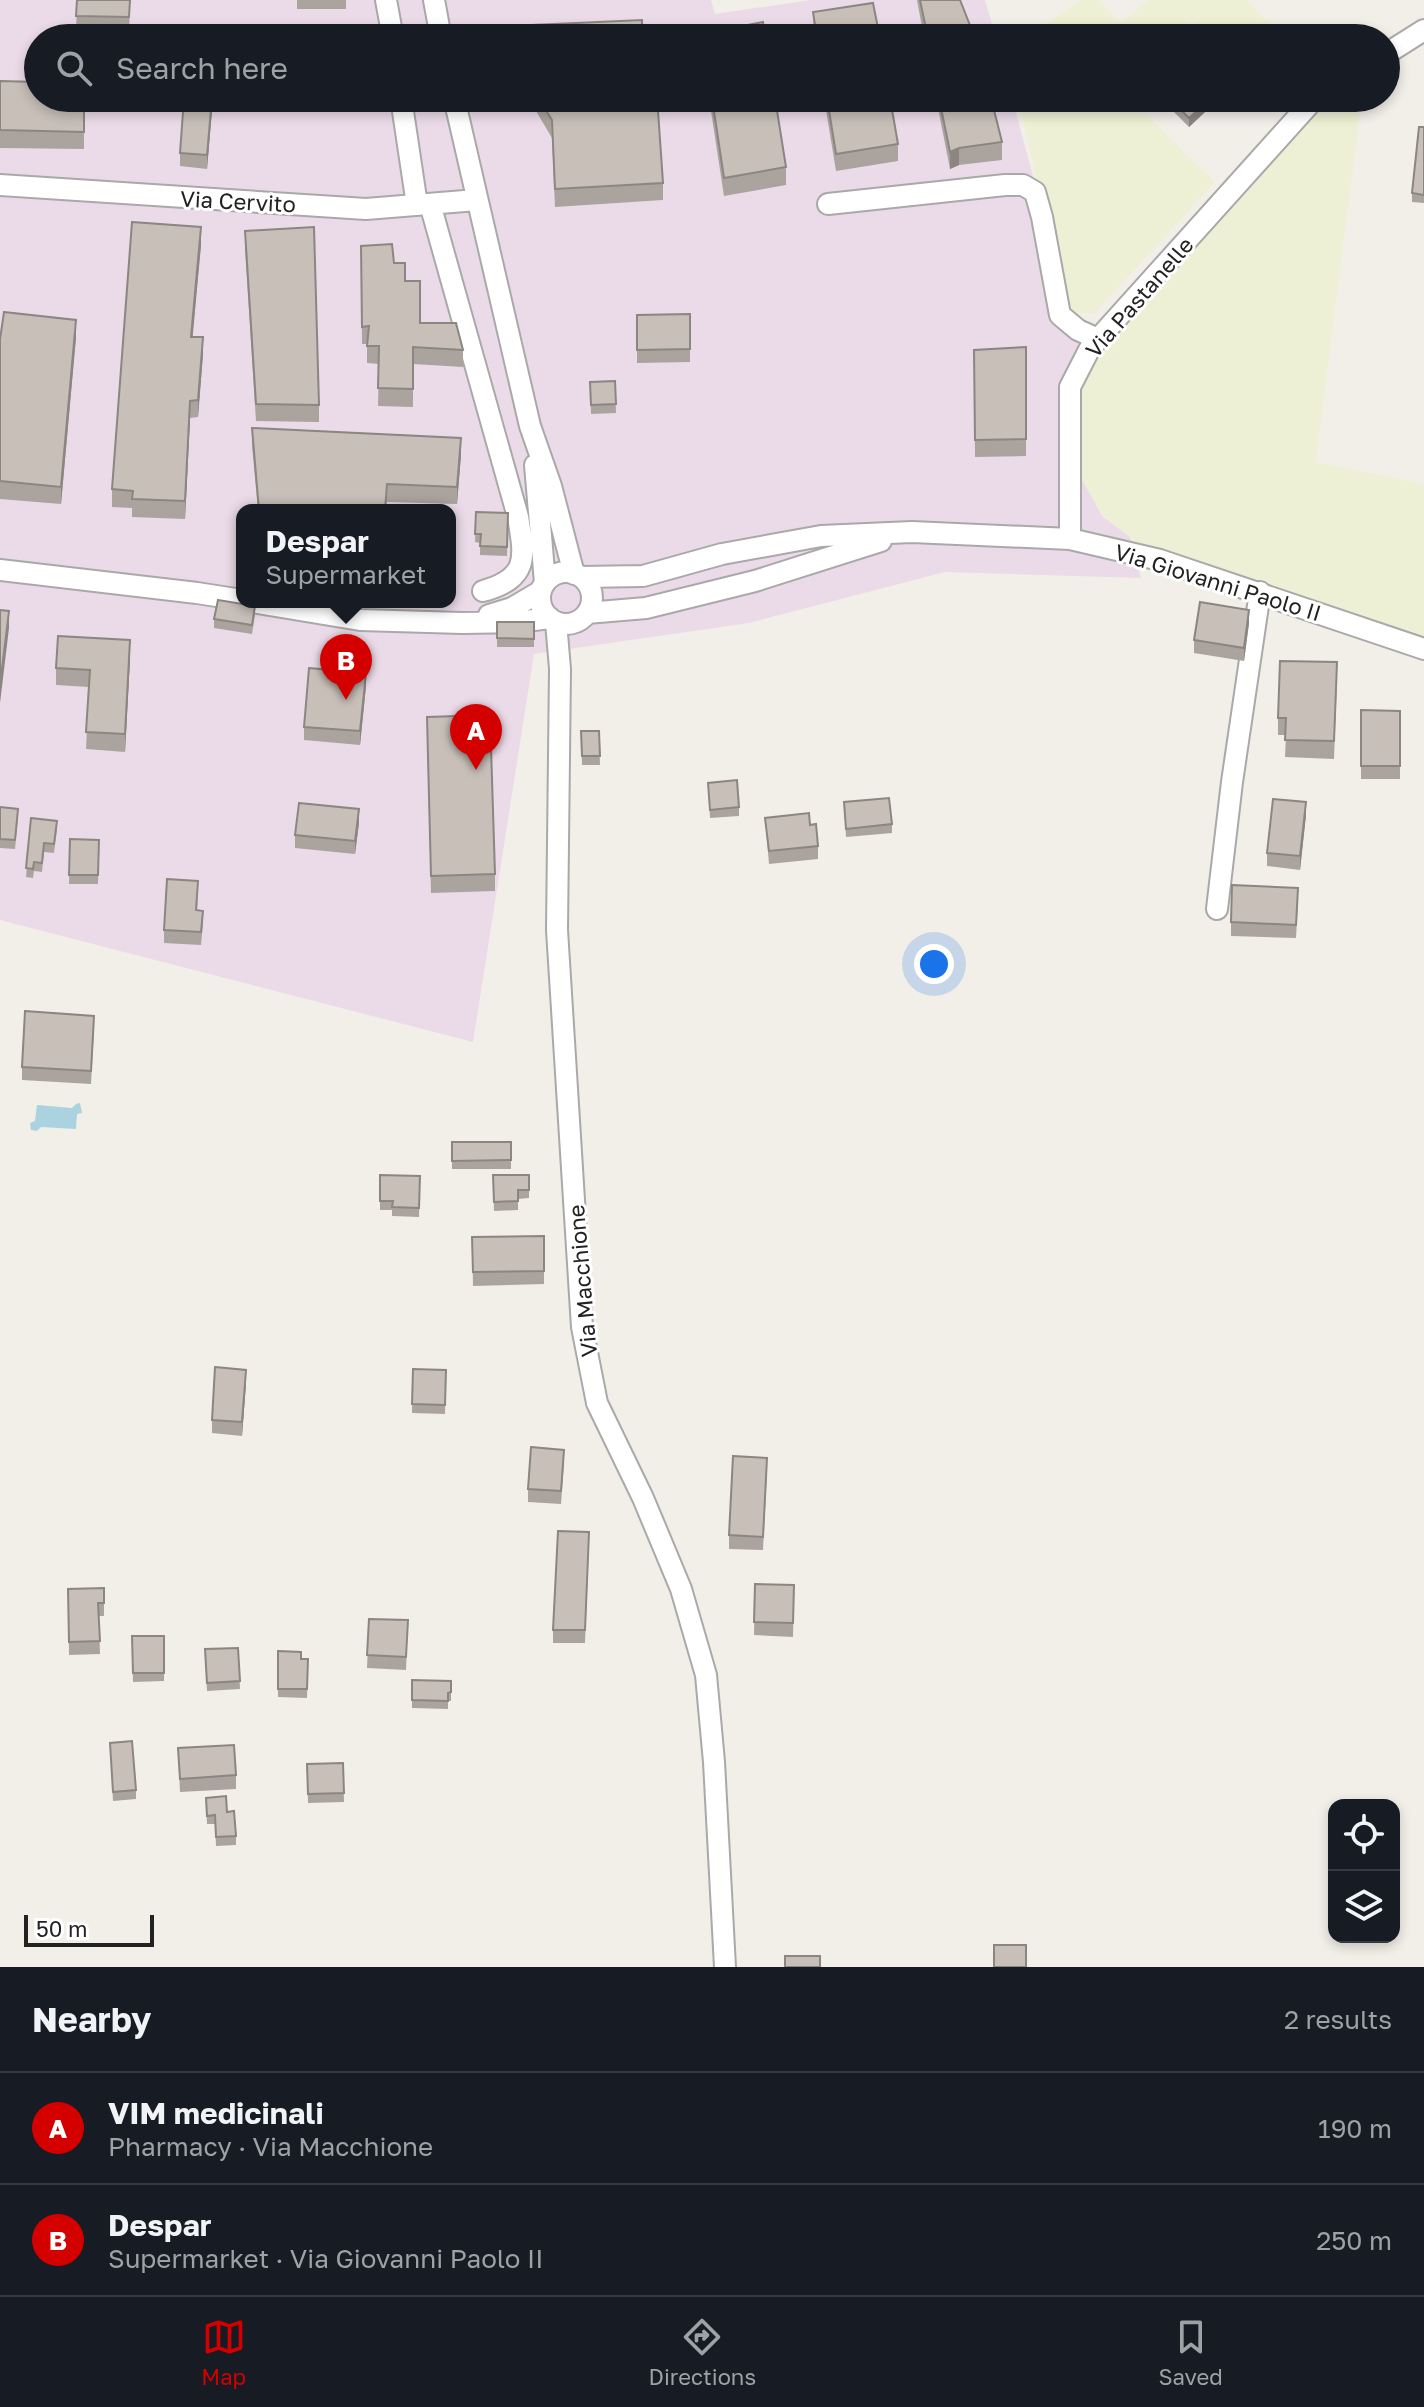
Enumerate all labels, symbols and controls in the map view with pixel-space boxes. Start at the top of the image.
search box [24,24,1400,112]
icon: search [52,46,96,90]
text: Search here [116,50,288,86]
street label: Via Cervito [179,184,297,218]
street label: Via Pastanelle [1079,231,1199,363]
popup [236,504,456,608]
text: Despar [265,523,369,559]
street label: Via Giovanni Paolo II [1112,538,1324,626]
text: Supermarket [265,559,427,590]
pin: B [320,634,372,700]
pin: A [450,704,502,770]
your location [914,944,954,984]
street label: Via Macchione [562,1204,602,1358]
map controls [1328,1799,1400,1943]
button: locate [1328,1799,1400,1871]
button: layers [1328,1871,1400,1943]
scale bar [24,1911,154,1947]
text: 50 m [36,1915,87,1942]
text: Nearby [32,1999,152,2039]
text: 2 results [1284,2004,1392,2035]
text: VIM medicinali [108,2095,324,2131]
text: A [49,2113,67,2144]
text: 190 m [1318,2113,1392,2144]
text: Pharmacy · Via Macchione [108,2131,433,2162]
text: Despar [108,2207,212,2243]
text: B [49,2225,67,2256]
text: 250 m [1316,2225,1392,2256]
text: Supermarket · Via Giovanni Paolo II [108,2243,543,2274]
tab: Map [201,2315,246,2390]
tab: Directions [649,2315,756,2390]
tab: Saved [1159,2315,1223,2390]

